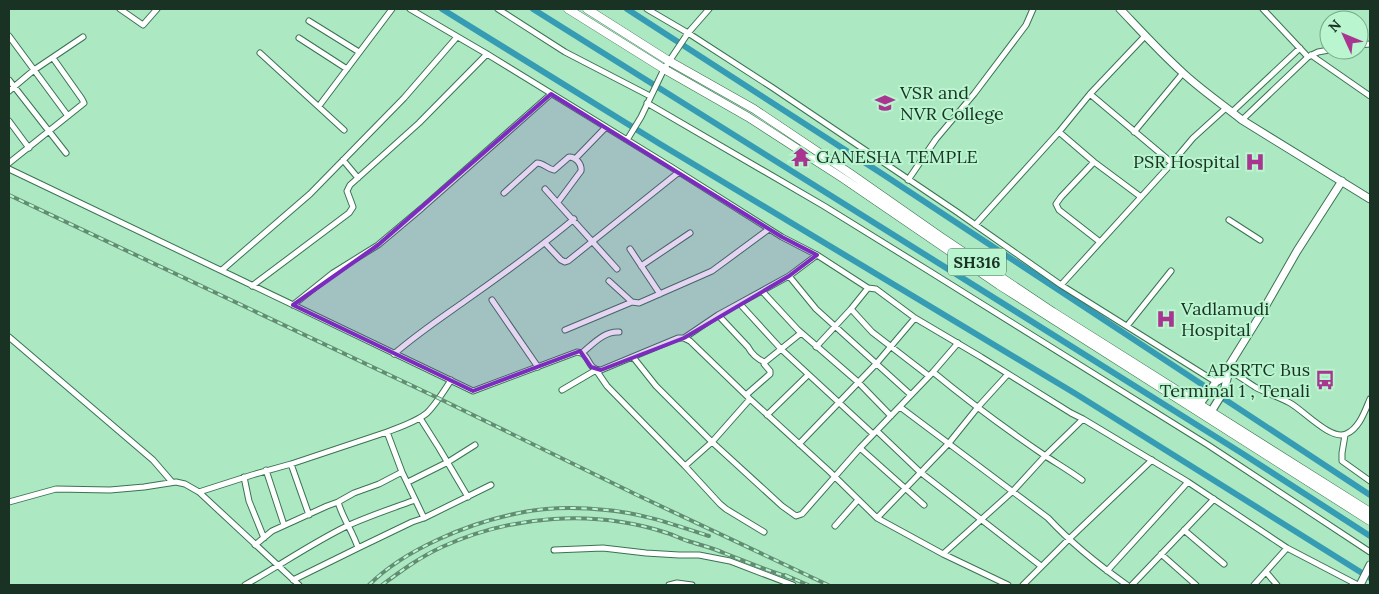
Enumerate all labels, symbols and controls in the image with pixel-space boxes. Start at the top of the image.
north arrow [1319,10,1369,60]
text: N [1324,16,1345,36]
place label: VSR and NVR College [899,81,1004,125]
school or university icon: VSR and NVR College [874,92,896,114]
place label: GANESHA TEMPLE [816,145,978,168]
temple icon: GANESHA TEMPLE [790,146,812,168]
place label: PSR Hospital [1133,150,1240,173]
hospital icon: PSR Hospital [1244,151,1266,173]
road number: SH316 [948,248,1006,276]
place label: Vadlamudi Hospital [1180,297,1269,341]
hospital icon: Vadlamudi Hospital [1155,308,1177,330]
place label: APSRTC Bus Terminal 1 , Tenali [1160,358,1310,402]
bus stop icon: APSRTC Bus Terminal 1 , Tenali [1314,369,1336,391]

